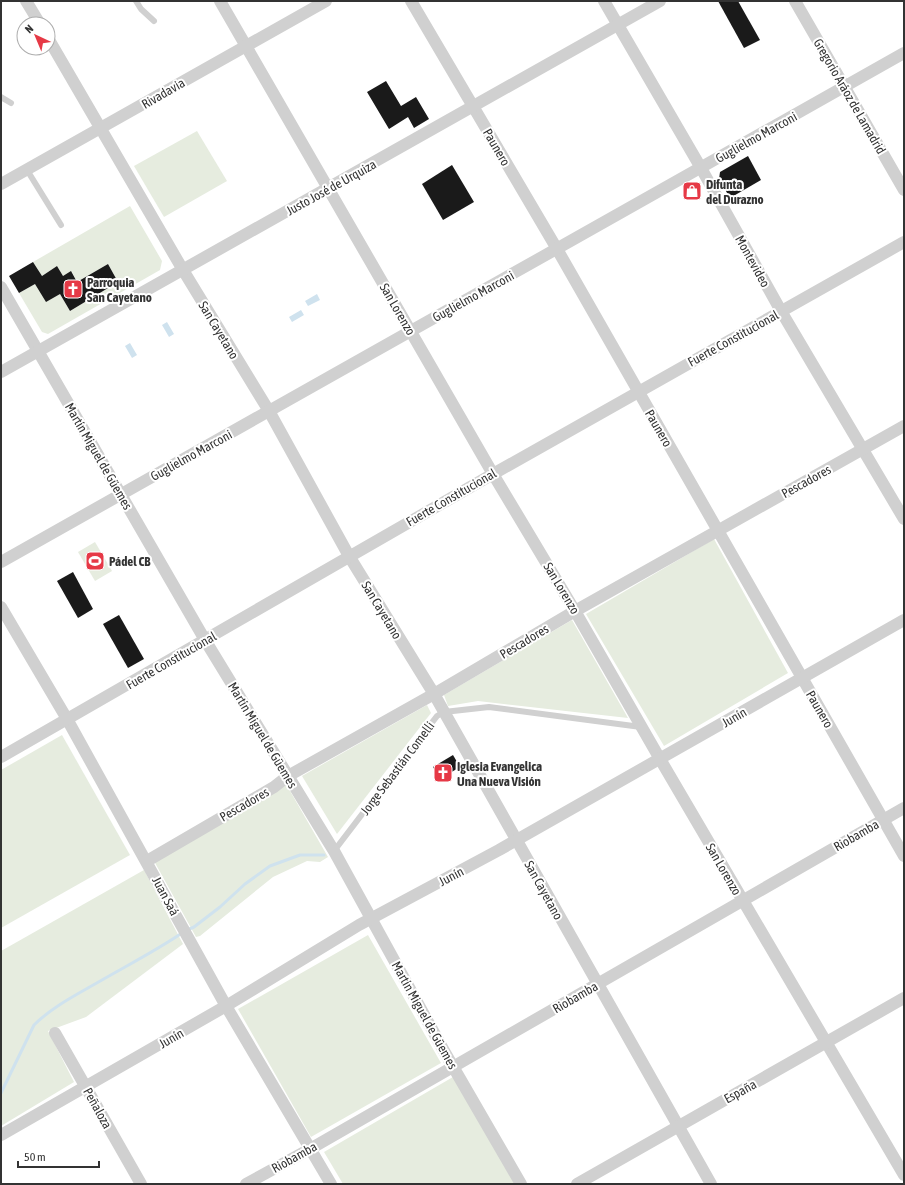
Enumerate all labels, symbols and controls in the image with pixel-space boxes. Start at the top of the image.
north arrow [16,16,56,56]
text: N [23,22,36,35]
street label: Gregorio Aráoz de Lamadrid [810,36,889,157]
street label: Rivadavia [139,75,188,112]
street label: Guglielmo Marconi [713,109,800,166]
street label: Paunero [480,126,513,169]
street label: Justo José de Urquiza [284,156,379,218]
place label: Difunta del Durazno [706,177,764,207]
shop icon: Difunta del Durazno [681,180,703,202]
street label: Montevideo [732,233,773,290]
street label: Guglielmo Marconi [430,268,517,325]
place label: Parroquia San Cayetano [87,275,152,305]
church icon: Parroquia San Cayetano [62,278,84,300]
street label: San Lorenzo [377,281,418,338]
street label: San Cayetano [195,299,242,362]
street label: Fuerte Constitucional [685,307,782,370]
street label: Martín Miguel de Güemes [62,400,135,513]
street label: Paunero [642,407,675,450]
street label: Guglielmo Marconi [148,427,235,484]
street label: Pescadores [779,462,834,501]
street label: Fuerte Constitucional [404,465,499,529]
sports icon: Pádel CB [84,550,106,572]
place label: Pádel CB [109,554,151,569]
street label: San Lorenzo [540,560,583,617]
street label: San Cayetano [358,579,405,642]
street label: Pescadores [497,621,552,662]
street label: Fuerte Constitucional [124,628,219,692]
street label: Martín Miguel de Güemes [225,680,300,791]
street label: Paunero [803,688,836,731]
street label: Junín [719,704,749,730]
street label: Jorge Sebastián Comelli [357,719,437,818]
place label: Iglesia Evangelica Una Nueva Visión [457,759,542,789]
church icon: Iglesia Evangelica Una Nueva Visión [432,762,454,784]
street label: Pescadores [217,784,272,824]
street label: Riobamba [831,817,881,854]
street label: San Lorenzo [703,841,744,898]
street label: San Cayetano [521,858,566,922]
street label: Junín [436,864,466,889]
street label: Juan Saá [149,874,182,918]
street label: Martín Miguel de Güemes [389,959,461,1072]
street label: Riobamba [550,979,600,1016]
street label: Junín [156,1025,186,1051]
street label: España [721,1076,759,1106]
street label: Peñaloza [80,1085,115,1131]
street label: Riobamba [269,1139,319,1176]
scale bar [18,1143,99,1169]
text: 50 m [24,1150,46,1164]

